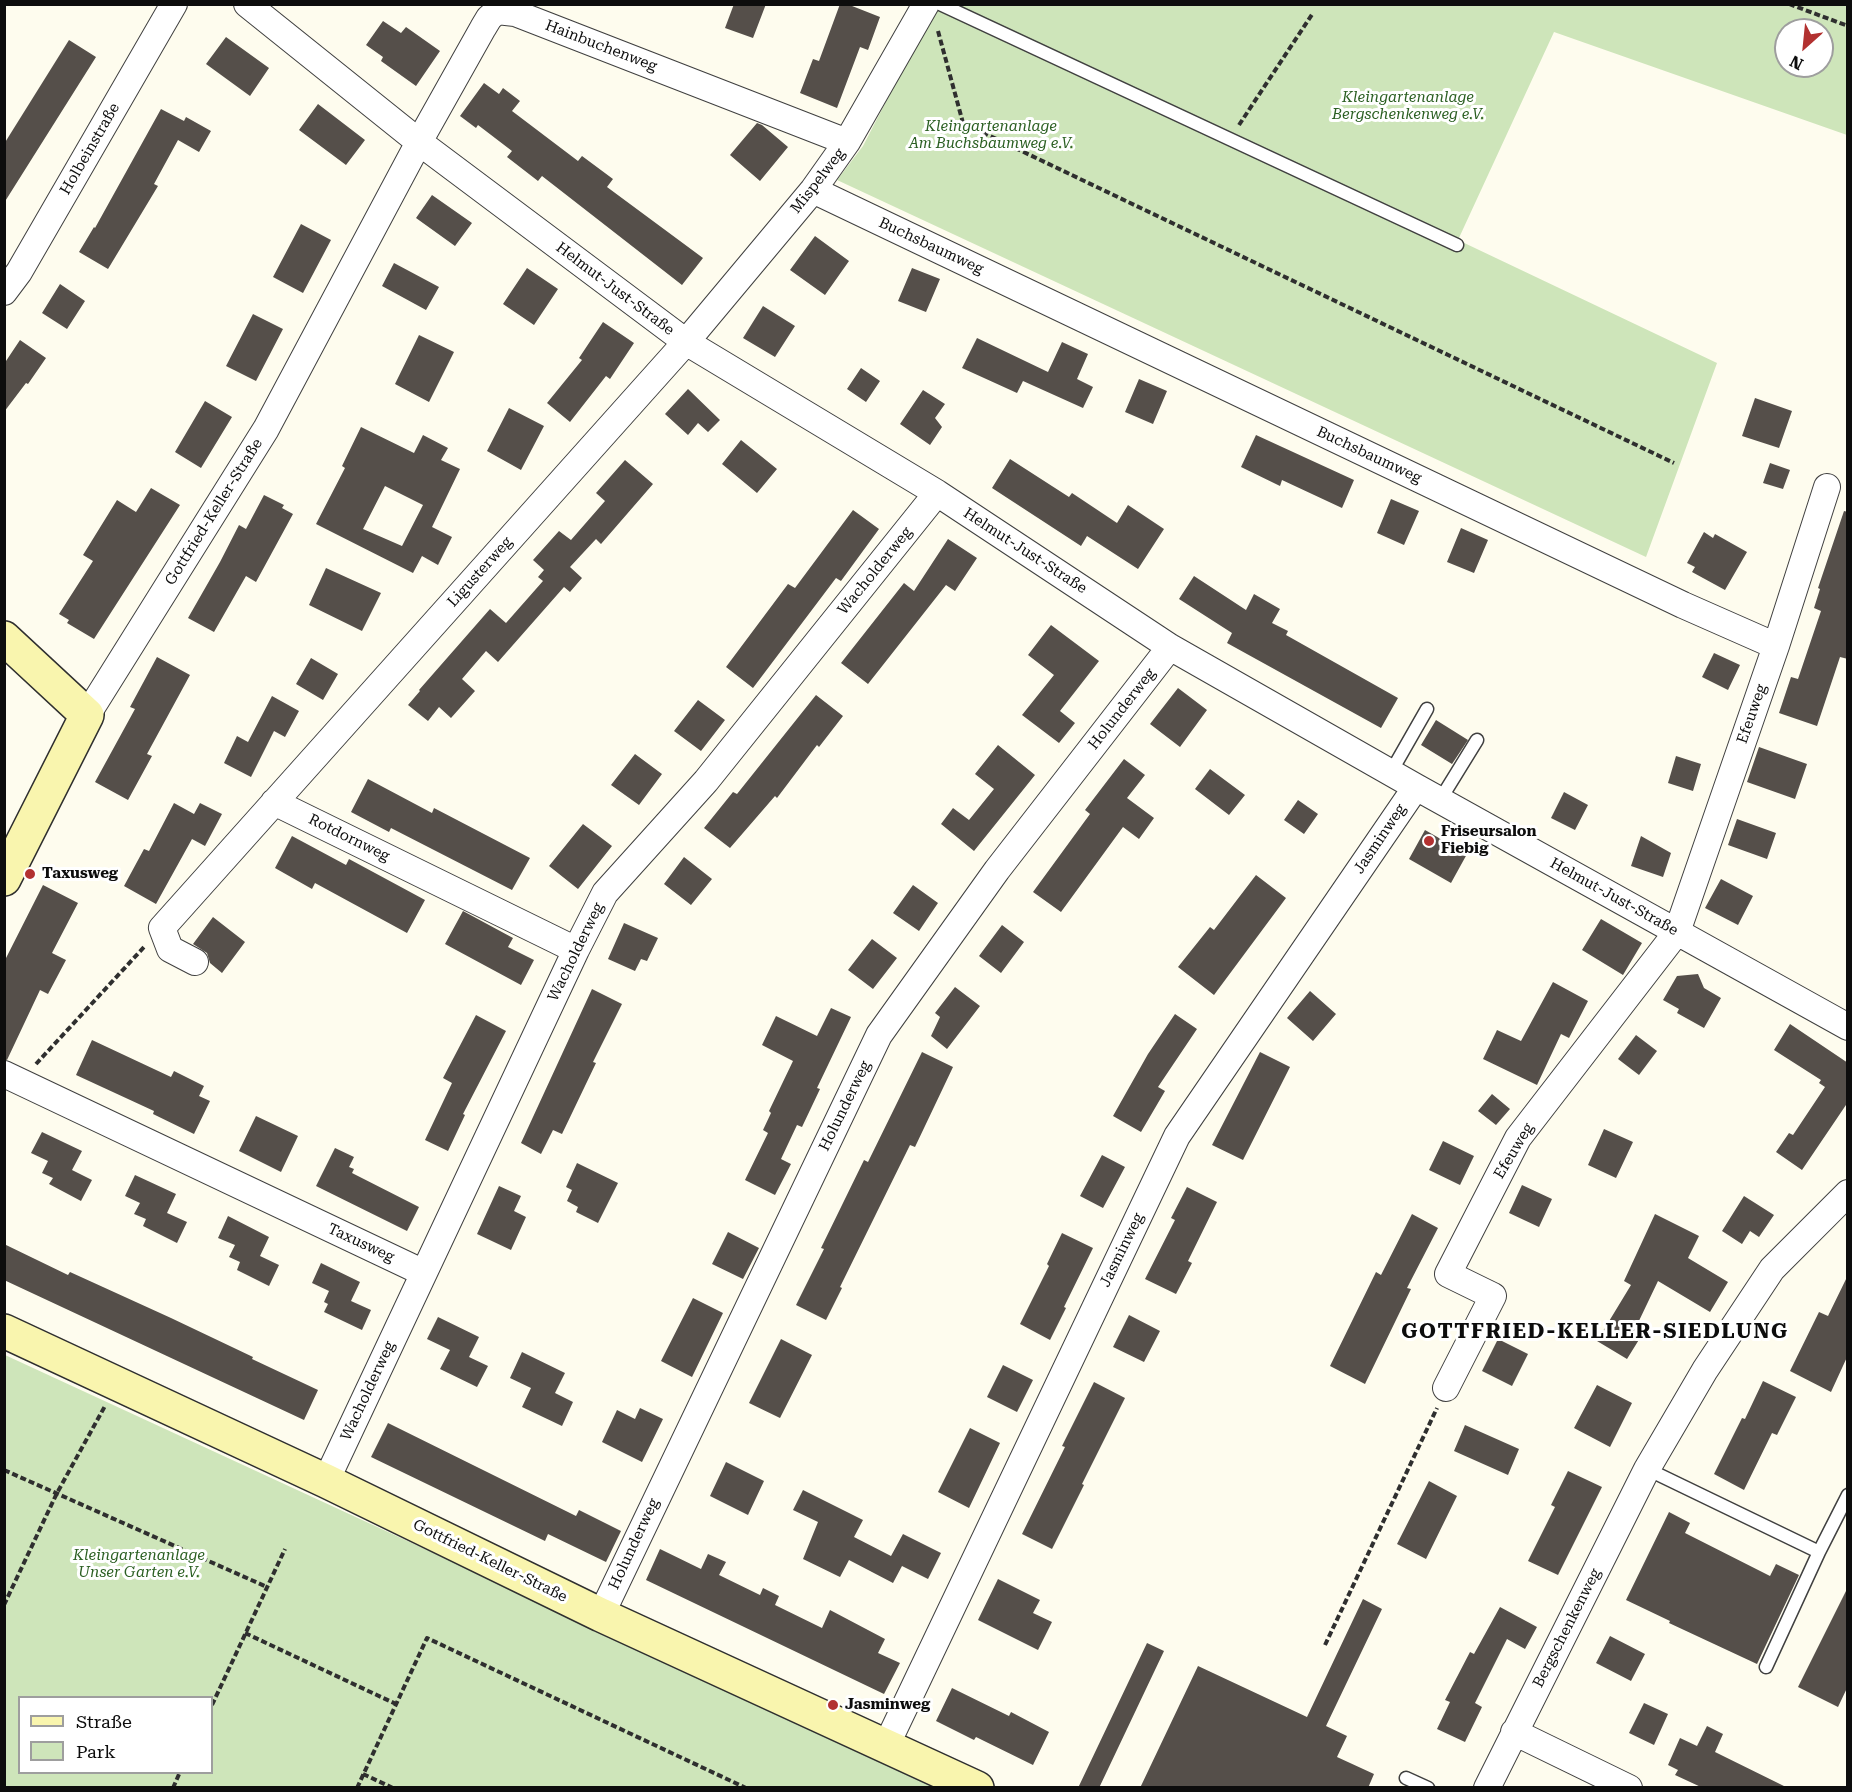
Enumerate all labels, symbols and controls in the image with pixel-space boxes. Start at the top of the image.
street label: Hainbuchenweg [543,16,659,76]
north arrow [1774,18,1834,78]
text: N [1787,51,1806,74]
park label: Kleingartenanlage Bergschenkenweg e.V. [1332,89,1484,124]
street label: Holbeinstraße [56,100,124,198]
park label: Kleingartenanlage Am Buchsbaumweg e.V. [909,118,1073,153]
street label: Mispelweg [787,145,849,217]
street label: Buchsbaumweg [876,214,986,278]
street label: Helmut-Just-Straße [552,239,678,339]
street label: Buchsbaumweg [1314,423,1424,487]
street label: Gottfried-Keller-Straße [161,435,267,589]
street label: Helmut-Just-Straße [960,504,1090,598]
street label: Wacholderweg [834,524,916,618]
street label: Ligusterweg [444,533,516,611]
street label: Holunderweg [1085,665,1159,753]
street label: Efeuweg [1733,682,1771,746]
street label: Jasminweg [1350,801,1410,877]
street label: Rotdornweg [305,811,393,865]
place label: Friseursalon Fiebig [1441,823,1537,858]
marker: Friseursalon Fiebig [1422,834,1436,848]
street label: Helmut-Just-Straße [1547,854,1681,940]
place label: Taxusweg [42,865,118,883]
marker: Taxusweg [23,867,37,881]
street label: Wacholderweg [544,900,608,1004]
street label: Holunderweg [815,1058,875,1154]
street label: Efeuweg [1490,1120,1538,1182]
street label: Jasminweg [1096,1210,1148,1290]
street label: Taxusweg [325,1220,397,1266]
district label: GOTTFRIED-KELLER-SIEDLUNG [1401,1319,1789,1345]
street label: Wacholderweg [337,1338,399,1444]
street label: Holunderweg [605,1496,663,1592]
street label: Gottfried-Keller-Straße [410,1516,570,1606]
park label: Kleingartenanlage Unser Garten e.V. [73,1547,205,1582]
street label: Bergschenkenweg [1529,1565,1605,1691]
legend [18,1696,213,1774]
place label: Jasminweg [845,1696,930,1714]
marker: Jasminweg [826,1698,840,1712]
text: Straße [76,1711,132,1732]
text: Park [76,1741,116,1762]

